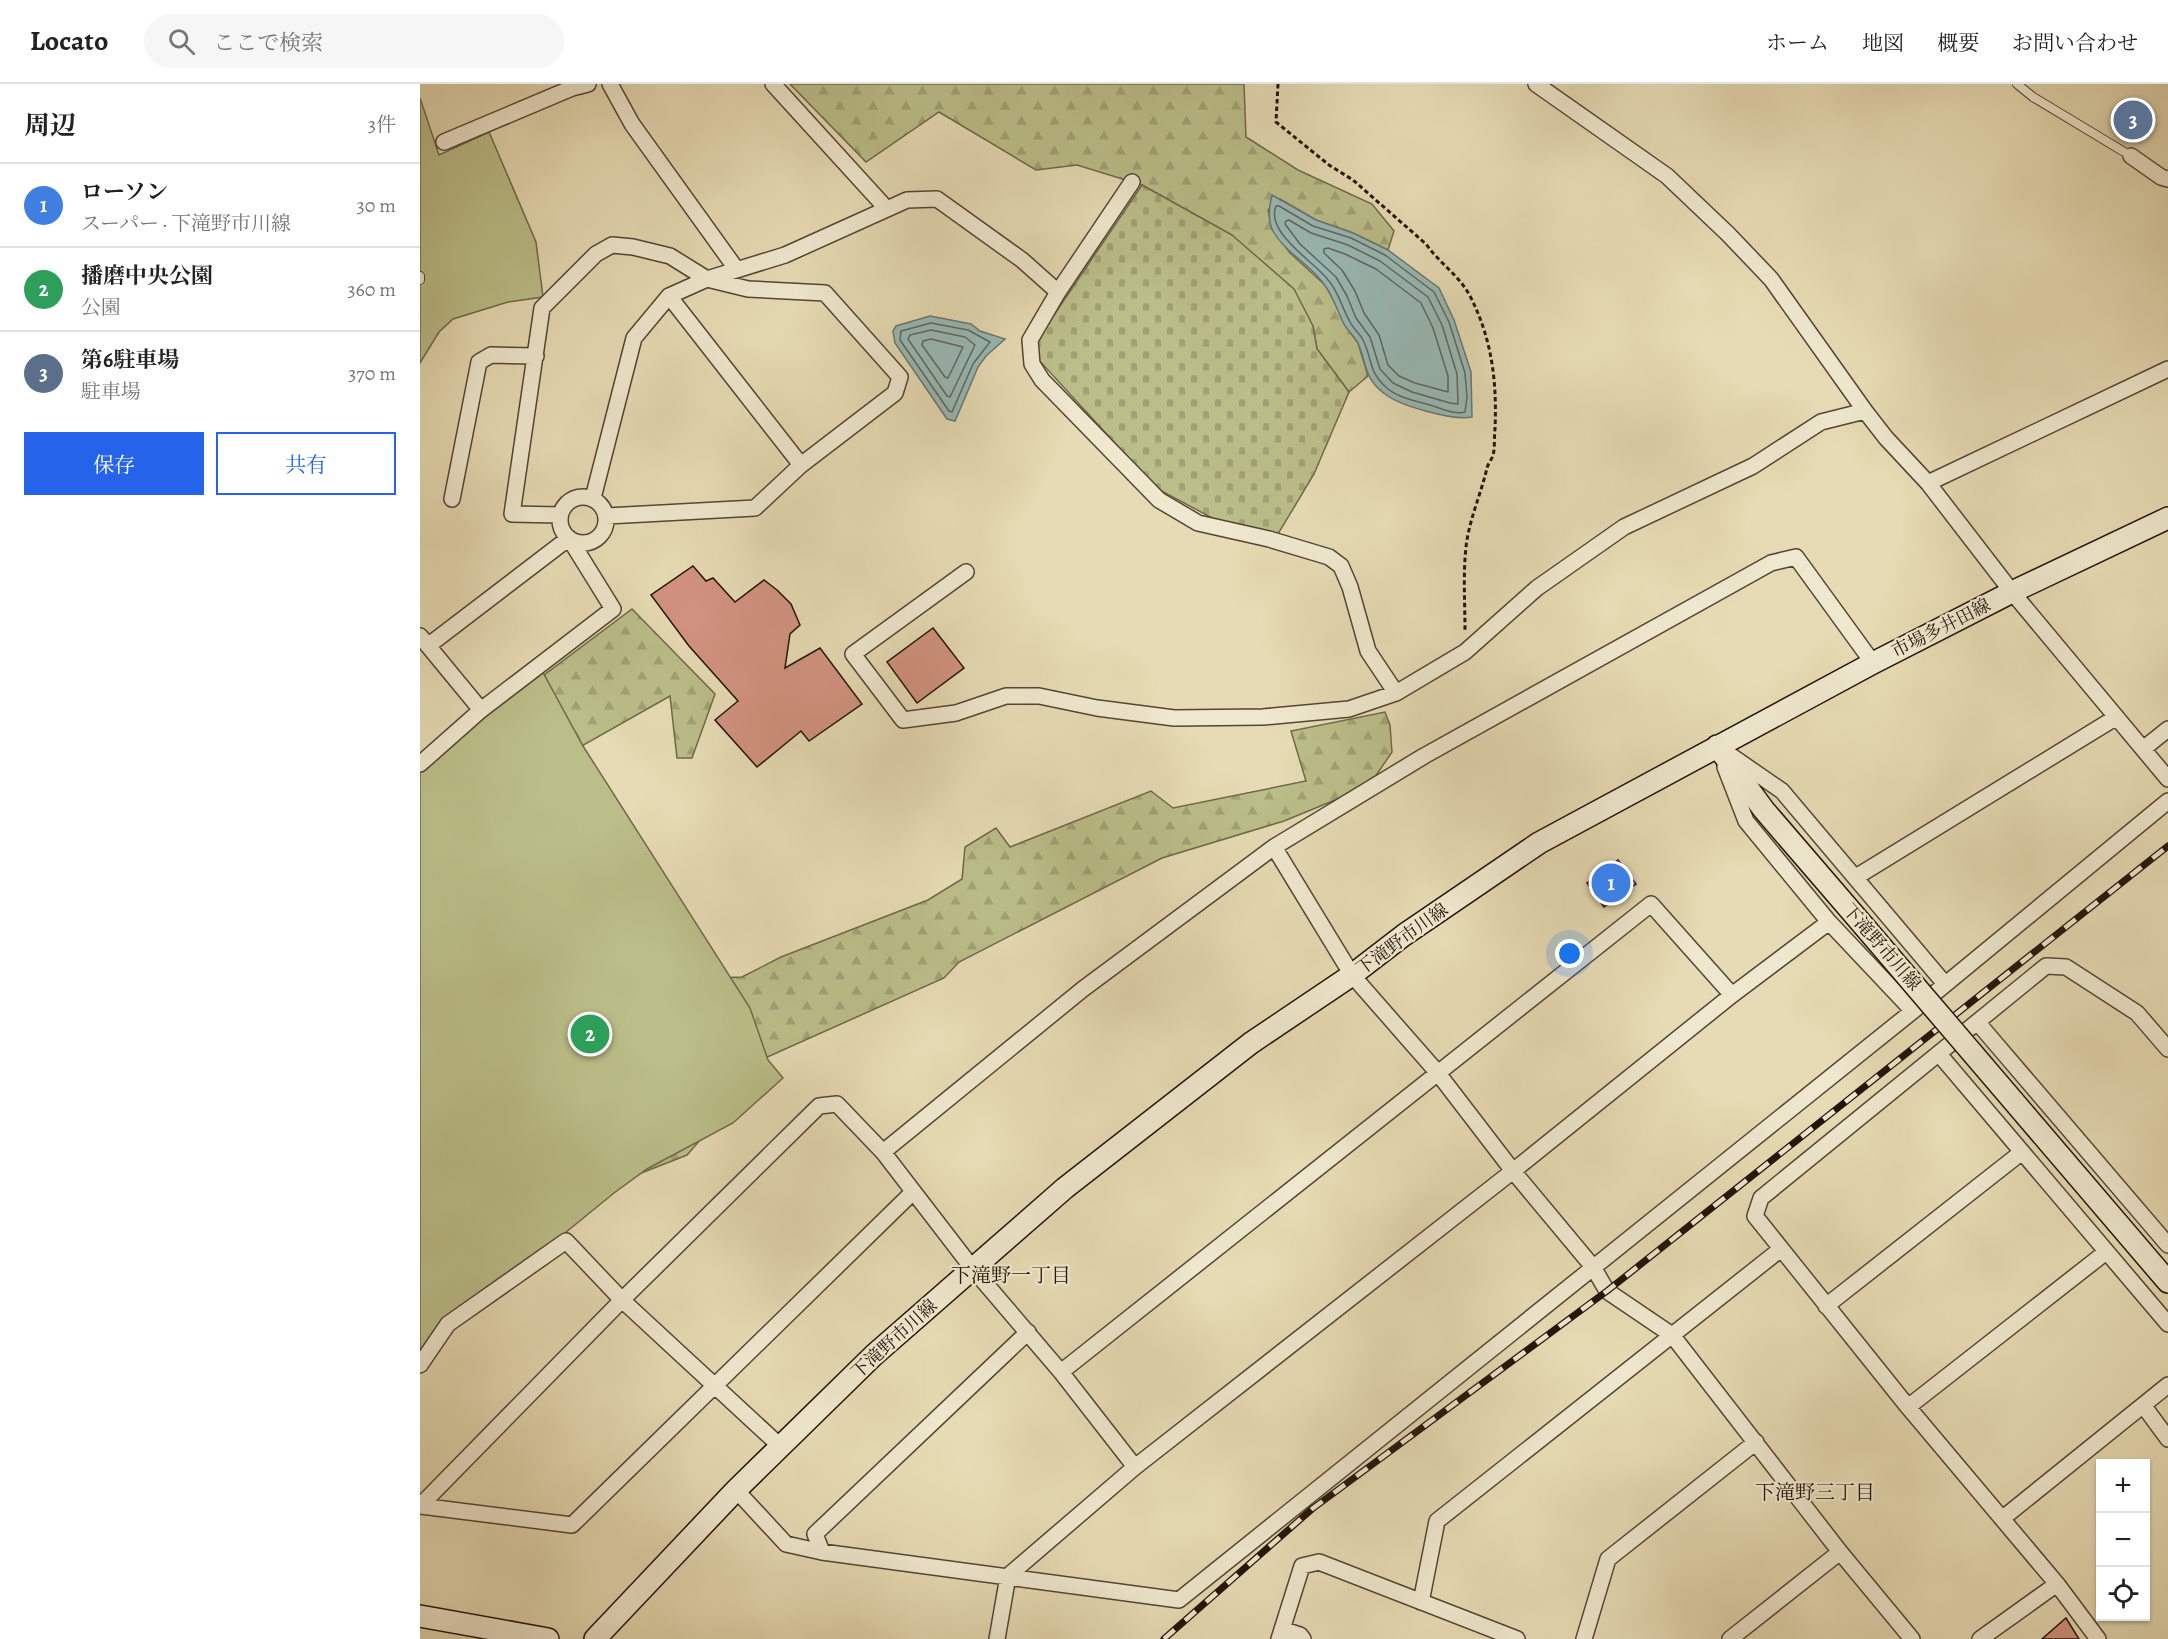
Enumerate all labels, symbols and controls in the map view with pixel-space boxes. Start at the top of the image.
search box [144,14,564,68]
text: Locato [30,22,108,60]
icon: search [165,25,198,58]
text: ここで検索 [213,28,323,58]
text: ホーム [1766,29,1829,57]
text: 地図 [1862,29,1904,57]
text: 概要 [1937,29,1979,57]
text: お問い合わせ [2012,29,2138,57]
pin: 3 [2114,98,2152,142]
text: 周辺 [24,108,76,143]
text: 3件 [368,111,396,138]
text: ローソン [81,177,168,207]
text: 1 [40,192,47,219]
text: 30 m [356,192,396,219]
text: スーパー · 下滝野市川線 [81,210,291,237]
text: 播磨中央公園 [81,261,213,291]
text: 2 [39,276,48,303]
text: 360 m [347,276,396,303]
text: 公園 [81,294,121,321]
text: 第6駐車場 [81,345,179,375]
text: 3 [39,360,48,387]
text: 370 m [348,360,396,387]
text: 駐車場 [81,378,141,405]
button: 保存 [24,432,204,495]
button: 共有 [216,432,396,495]
street label: 市場多井田線 [1887,593,1995,663]
pin: 1 [1592,860,1630,906]
street label: 下滝野市川線 [1351,898,1453,980]
street label: 下滝野市川線 [1838,898,1926,996]
your location [1555,939,1584,968]
pin: 2 [570,1012,610,1056]
district label: 下滝野一丁目 [951,1262,1071,1289]
street label: 下滝野市川線 [846,1294,942,1384]
map controls [2096,1459,2150,1621]
button: + [2096,1459,2150,1513]
district label: 下滝野三丁目 [1755,1479,1875,1506]
button: − [2096,1513,2150,1567]
button: locate [2096,1567,2150,1621]

